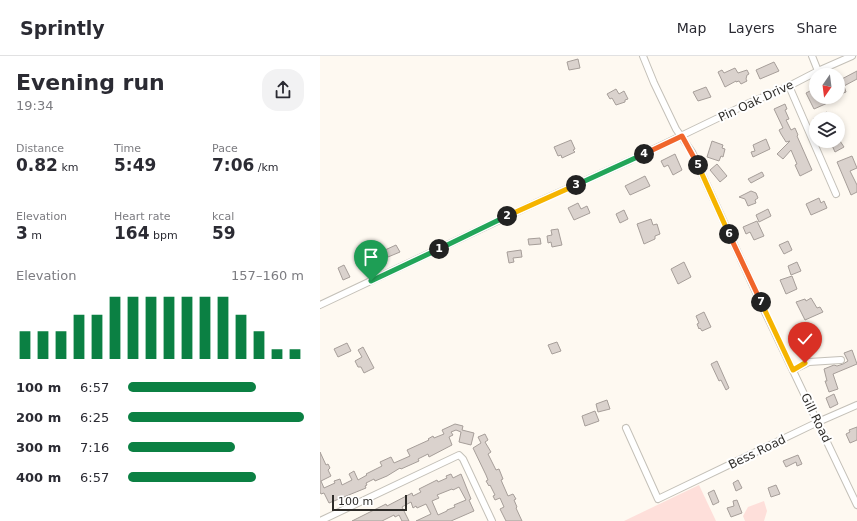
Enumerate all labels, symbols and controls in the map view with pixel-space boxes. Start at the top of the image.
text: Sprintly [20,17,105,39]
text: Map [677,20,706,36]
text: Layers [728,20,775,36]
text: Share [797,20,837,36]
north arrow [809,68,845,104]
map controls [809,68,845,148]
button: share [262,69,304,111]
text: Evening run [16,70,165,95]
street label: Pin Oak Drive [716,77,796,125]
text: 19:34 [16,98,53,113]
button: layers [809,112,845,148]
text: Distance [16,142,64,155]
text: Time [114,142,141,155]
text: Pace [212,142,238,155]
pin: 4 [634,144,654,164]
text: 4 [640,147,648,160]
text: 0.82 [16,155,58,175]
text: 5:49 [114,155,156,175]
text: 7:06 [212,155,254,175]
pin: 5 [688,155,708,175]
text: 5 [694,158,702,171]
text: km [58,161,79,174]
text: /km [254,161,279,174]
pin: 3 [566,175,586,195]
text: 3 [572,178,580,191]
pin: 2 [497,206,517,226]
text: 2 [503,209,511,222]
text: Elevation [16,210,67,223]
text: Heart rate [114,210,170,223]
text: kcal [212,210,234,223]
text: 3 [16,223,28,243]
text: 164 [114,223,150,243]
text: 59 [212,223,236,243]
pin: 6 [719,224,739,244]
text: 6 [725,227,733,240]
text: m [28,229,42,242]
text: bpm [150,229,178,242]
pin: 1 [429,239,449,259]
pin [354,240,388,281]
text: 1 [435,242,443,255]
icon: arrive [360,246,382,268]
text: Elevation [16,268,76,283]
text: 157–160 m [231,268,304,283]
pin: 7 [751,292,771,312]
text: 7 [757,295,765,308]
pin [788,322,822,363]
icon: check [794,328,816,350]
text: 100 m [16,380,61,395]
text: 6:57 [80,380,109,395]
street label: Gill Road [798,391,834,445]
text: 200 m [16,410,61,425]
text: 6:25 [80,410,109,425]
street label: Bess Road [726,432,788,472]
text: 300 m [16,440,61,455]
text: 7:16 [80,440,109,455]
text: 400 m [16,470,61,485]
text: 6:57 [80,470,109,485]
scale bar [332,493,407,512]
text: 100 m [338,495,373,508]

